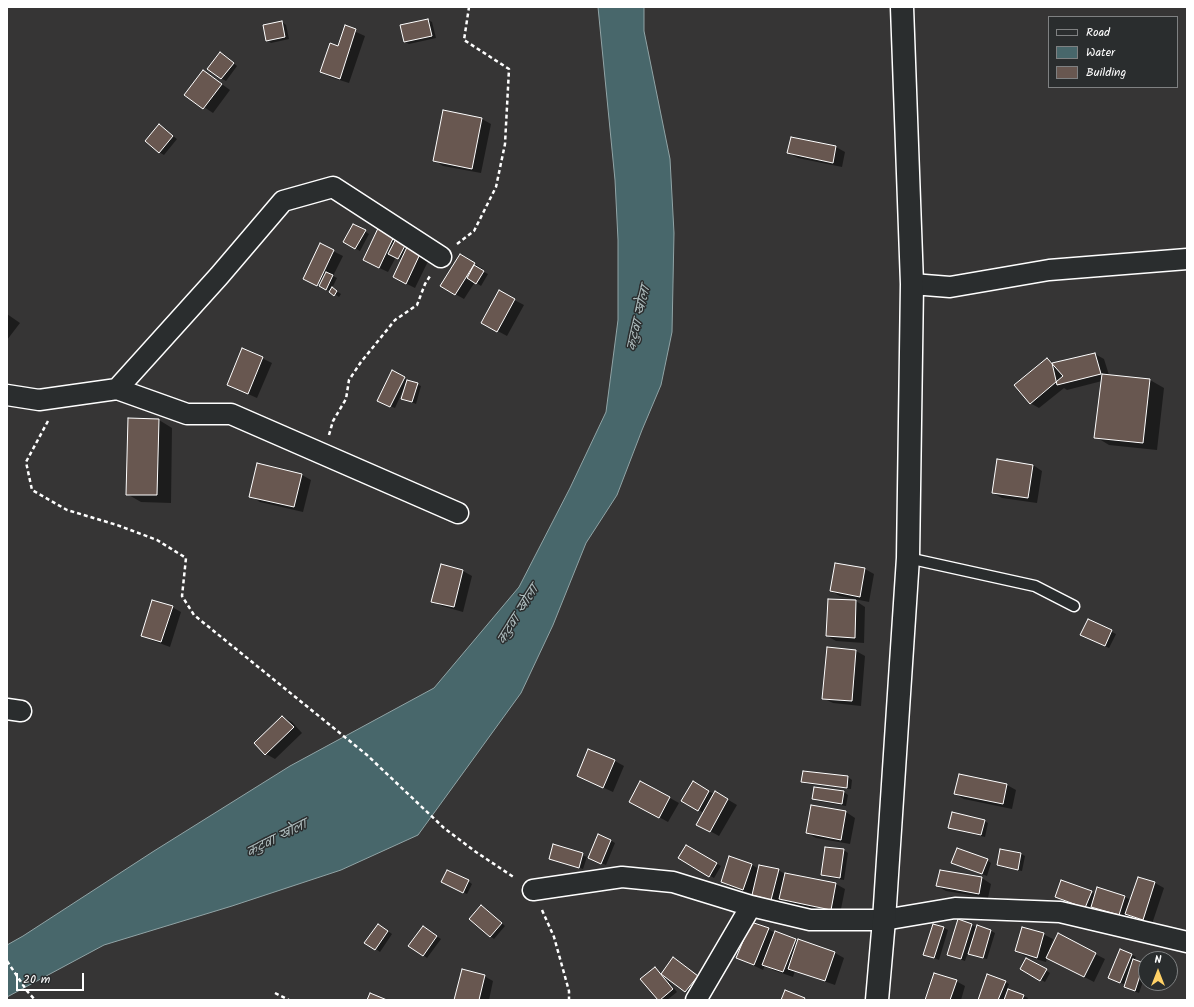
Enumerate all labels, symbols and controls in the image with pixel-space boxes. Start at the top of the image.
legend [1048,16,1178,88]
text: Road [1086,23,1110,42]
text: Water [1086,43,1115,62]
text: Building [1086,63,1126,82]
water label: कटुवा खोला [624,285,656,353]
water label: कटुवा खोला [495,584,543,648]
water label: कटुवा खोला [244,818,310,862]
north arrow [1138,951,1178,991]
text: N [1155,951,1161,969]
scale bar [18,965,86,991]
text: 20 m [23,970,50,989]

